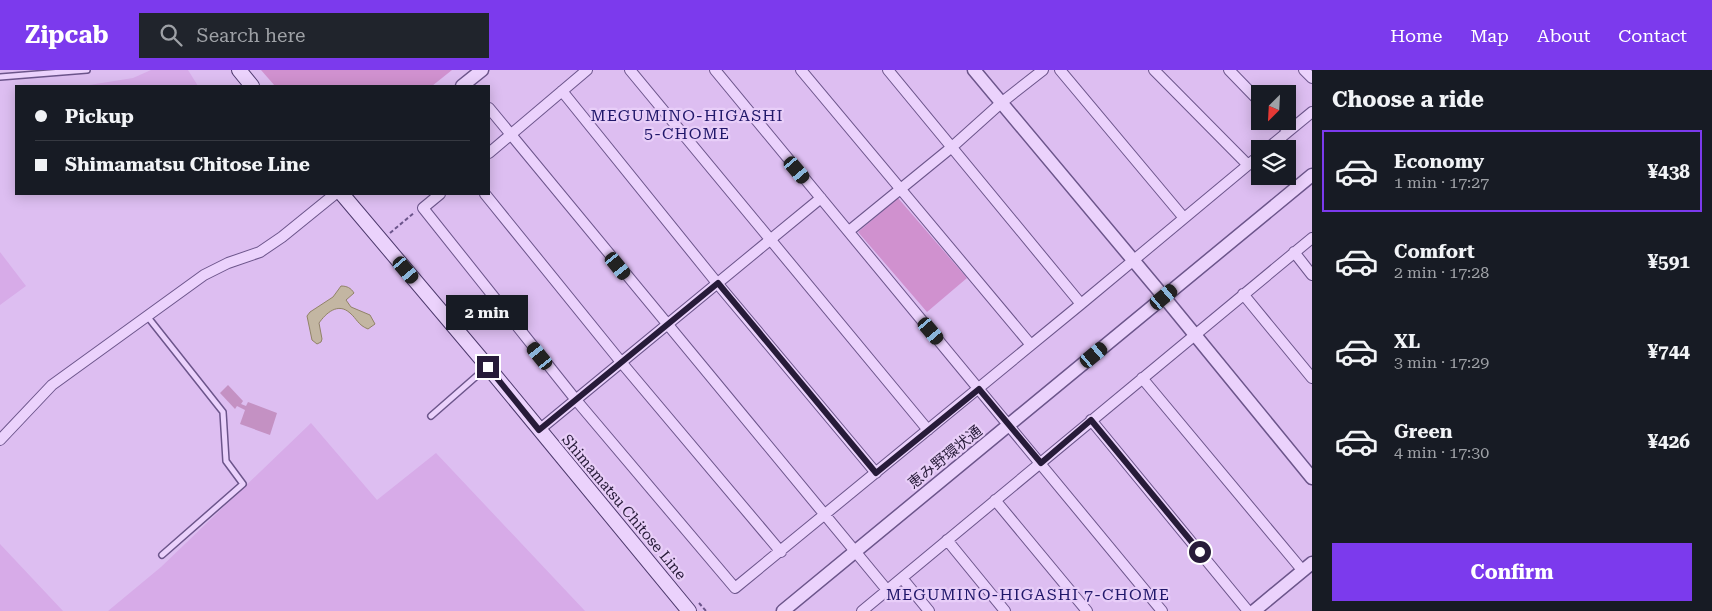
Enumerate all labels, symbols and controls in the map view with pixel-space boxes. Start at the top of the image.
search box [139,13,489,58]
text: Zipcab [25,21,109,49]
icon: search [157,21,185,49]
text: Search here [197,24,305,47]
text: Home [1390,25,1442,46]
text: Map [1470,25,1509,46]
text: About [1537,25,1590,46]
text: Contact [1618,25,1687,46]
north arrow [1251,85,1296,130]
map controls [1251,85,1296,185]
text: Choose a ride [1332,87,1484,112]
text: Pickup [65,105,134,128]
district label: MEGUMINO-HIGASHI 5-CHOME [590,106,784,143]
button: layers [1251,140,1296,185]
icon: car [1334,149,1379,194]
text: Economy [1394,150,1484,173]
text: Shimamatsu Chitose Line [65,153,310,176]
car [781,154,812,186]
text: ¥438 [1647,160,1690,183]
text: 1 min · 17:27 [1394,173,1489,192]
icon: car [1334,239,1379,284]
text: Comfort [1394,240,1475,263]
car [602,250,633,282]
text: ¥591 [1647,250,1690,273]
car [390,254,421,286]
text: 2 min · 17:28 [1394,263,1489,282]
car [1147,282,1180,312]
callout: 2 min [447,294,529,330]
text: 2 min [465,303,509,322]
car [915,315,946,347]
icon: car [1334,329,1379,374]
text: XL [1394,330,1420,353]
car [524,340,555,372]
car [1077,340,1110,370]
text: ¥744 [1647,340,1690,363]
text: 3 min · 17:29 [1394,353,1489,372]
route end [477,356,499,378]
icon: car [1334,419,1379,464]
text: Green [1394,420,1452,443]
street label: 恵み野環状通 [904,422,986,492]
text: ¥426 [1647,430,1690,453]
street label: Shimamatsu Chitose Line [558,431,690,583]
text: 4 min · 17:30 [1394,443,1489,462]
route start [1189,541,1211,563]
button: Confirm [1332,543,1692,601]
district label: MEGUMINO-HIGASHI 7-CHOME [886,585,1170,604]

